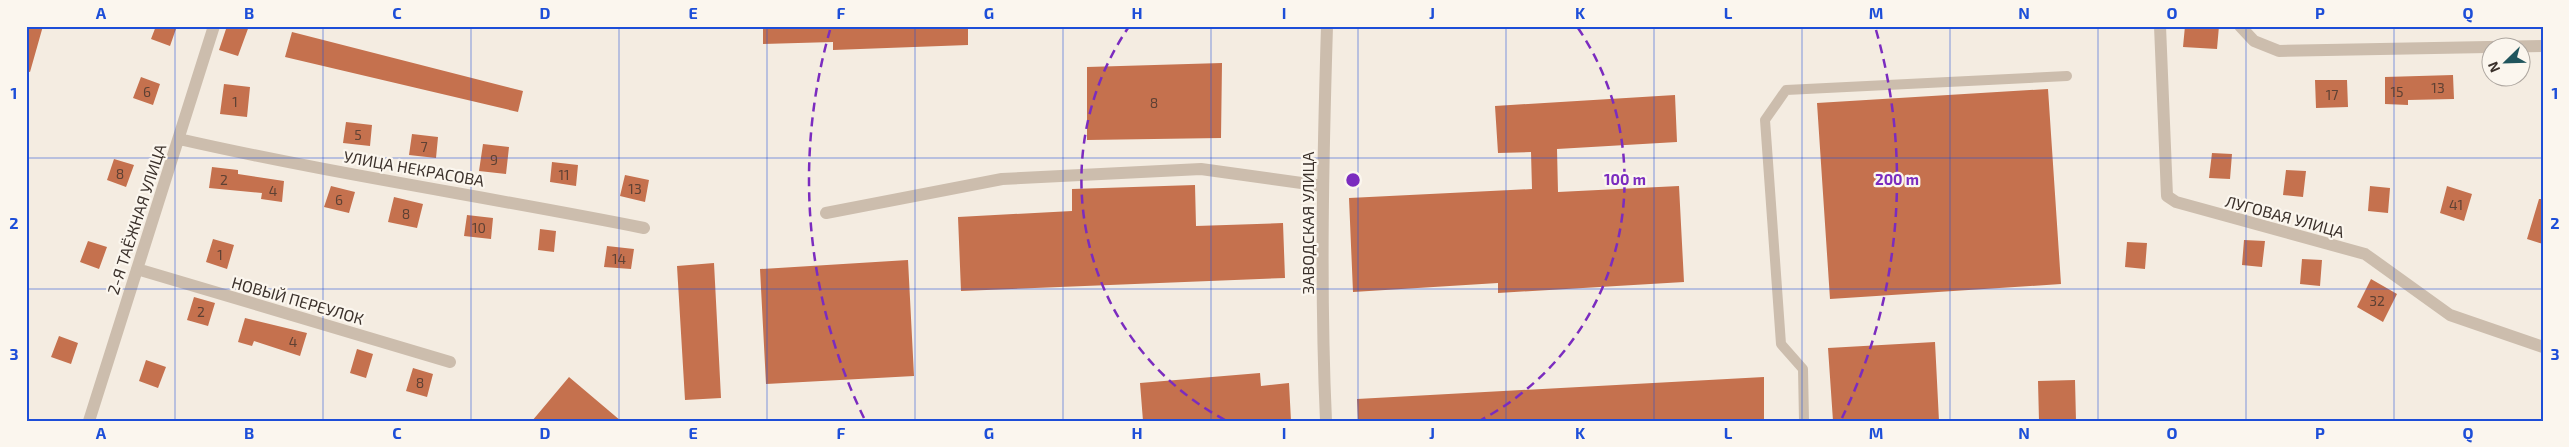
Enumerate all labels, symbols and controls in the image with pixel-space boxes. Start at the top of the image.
text: A [96,3,107,22]
text: B [244,3,254,22]
text: C [392,3,402,22]
text: D [540,3,551,22]
text: E [688,3,698,22]
text: F [837,3,846,22]
text: G [984,3,994,22]
text: H [1131,3,1143,22]
text: I [1282,3,1286,22]
text: J [1429,3,1435,22]
text: K [1575,3,1586,22]
text: L [1724,3,1733,22]
text: M [1869,3,1883,22]
text: N [2018,3,2030,22]
text: O [2166,3,2178,22]
text: P [2315,3,2325,22]
text: Q [2462,3,2474,23]
north arrow [2482,38,2532,88]
text: N [2484,59,2503,75]
house number: 13 [2431,79,2445,96]
text: 1 [11,83,17,102]
house number: 6 [143,83,151,100]
house number: 15 [2390,83,2404,100]
text: 1 [2552,83,2558,102]
house number: 17 [2326,86,2338,103]
house number: 1 [232,93,238,110]
house number: 8 [1150,94,1158,111]
house number: 5 [354,126,362,143]
house number: 7 [420,138,428,155]
street label: 2-Я ТАЁЖНАЯ УЛИЦА [103,141,169,297]
street label: УЛИЦА НЕКРАСОВА [342,146,486,190]
house number: 9 [490,151,498,168]
street label: ЗАВОДСКАЯ УЛИЦА [1298,152,1317,294]
house number: 8 [116,165,124,182]
house number: 11 [558,166,570,183]
text: 100 m [1604,170,1646,188]
text: 200 m [1875,170,1919,188]
house number: 2 [220,171,228,188]
centre of rings [1344,171,1362,189]
house number: 13 [628,180,642,197]
house number: 4 [269,182,277,199]
house number: 6 [335,191,343,208]
street label: ЛУГОВАЯ УЛИЦА [2224,191,2347,241]
house number: 41 [2449,196,2463,213]
house number: 8 [402,205,410,222]
text: 2 [9,213,19,232]
text: 2 [2550,213,2560,232]
house number: 10 [472,219,486,236]
house number: 1 [217,246,223,263]
house number: 14 [612,250,626,267]
street label: НОВЫЙ ПЕРЕУЛОК [230,272,367,328]
house number: 32 [2369,292,2385,309]
house number: 2 [197,303,205,320]
house number: 4 [289,333,297,350]
text: 3 [9,344,19,363]
text: 3 [2550,344,2560,363]
house number: 8 [416,374,424,391]
text: A [96,423,107,442]
text: B [244,423,254,442]
text: C [392,423,402,442]
text: D [540,423,551,442]
text: E [688,423,698,442]
text: F [837,423,846,442]
text: G [984,423,994,442]
text: H [1131,423,1143,442]
text: I [1282,423,1286,442]
text: J [1429,423,1435,442]
text: K [1575,423,1586,442]
text: L [1724,423,1733,442]
text: M [1869,423,1883,442]
text: N [2018,423,2030,442]
text: O [2166,423,2178,442]
text: P [2315,423,2325,442]
text: Q [2462,423,2474,443]

